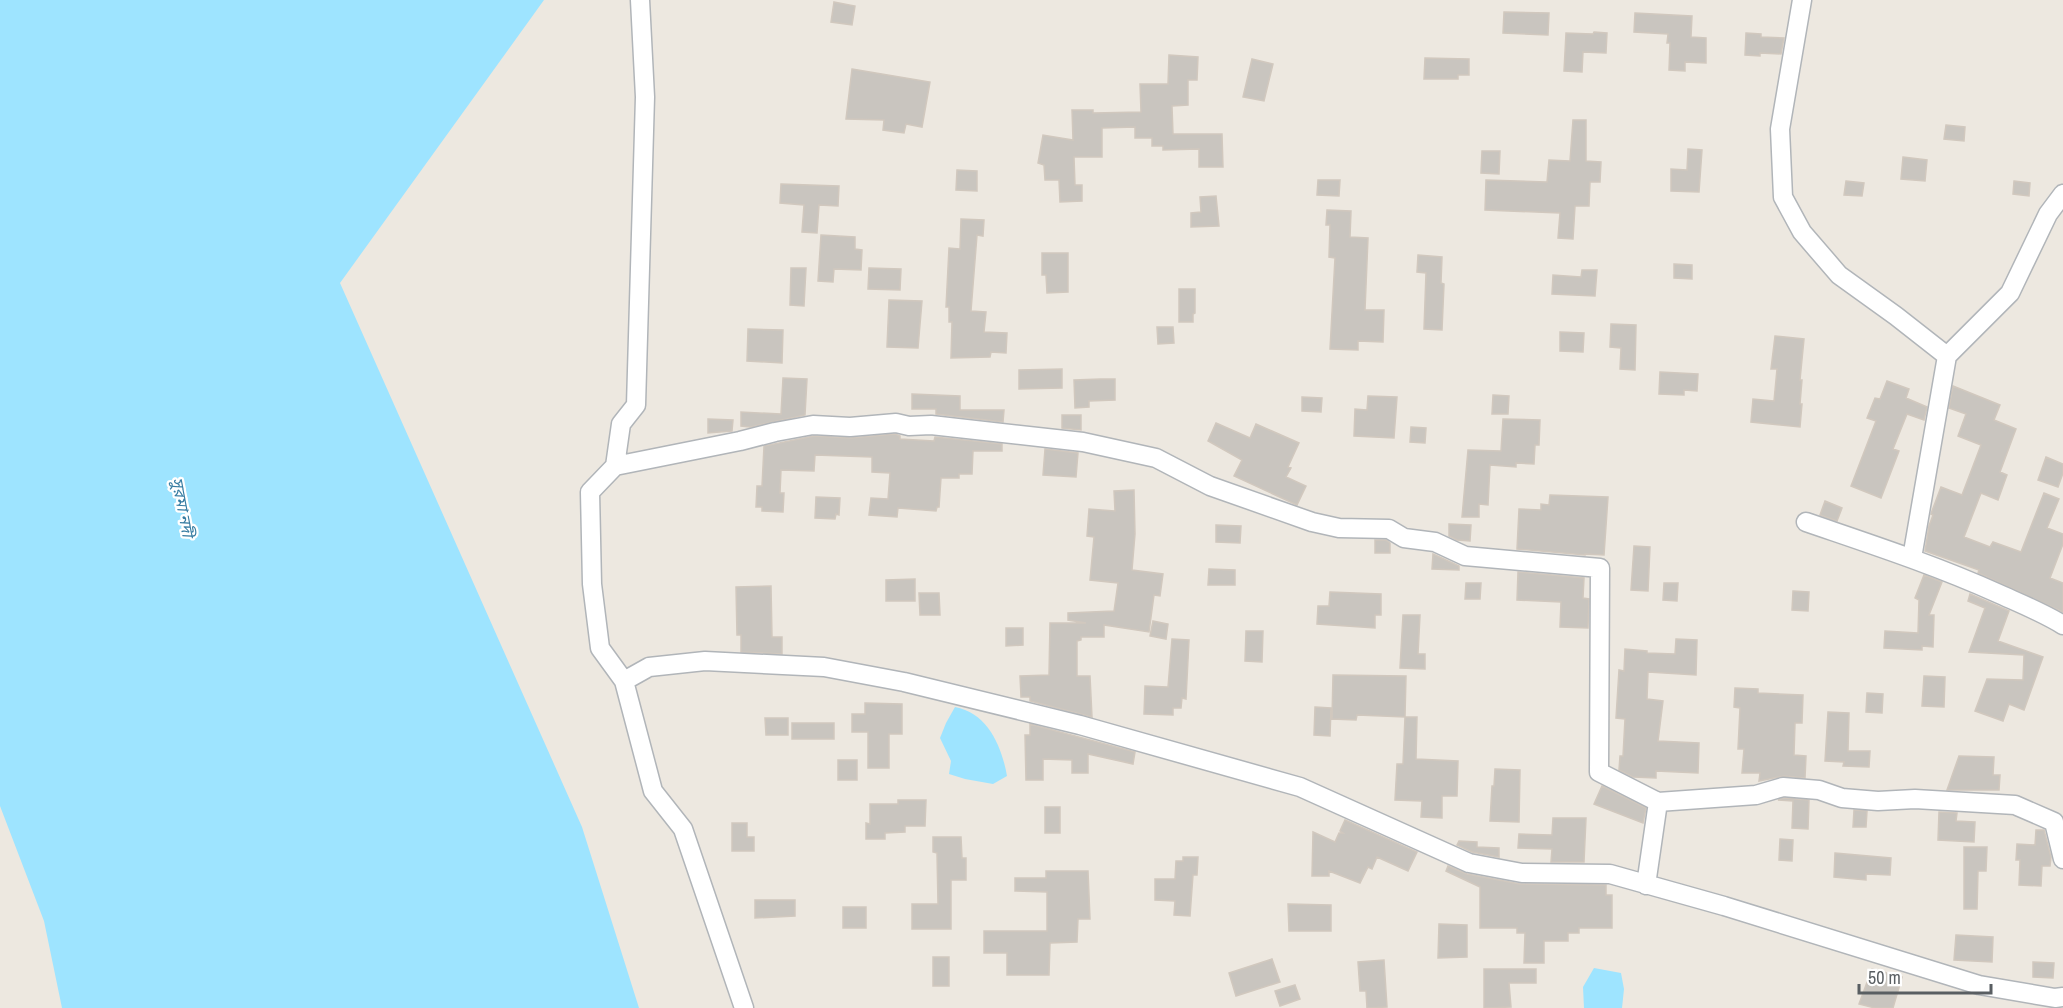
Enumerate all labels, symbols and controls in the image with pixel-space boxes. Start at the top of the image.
water label: সুরমা নদী [166,475,200,541]
scale bar [1859,957,1991,995]
text: 50 m [1868,965,1901,990]

